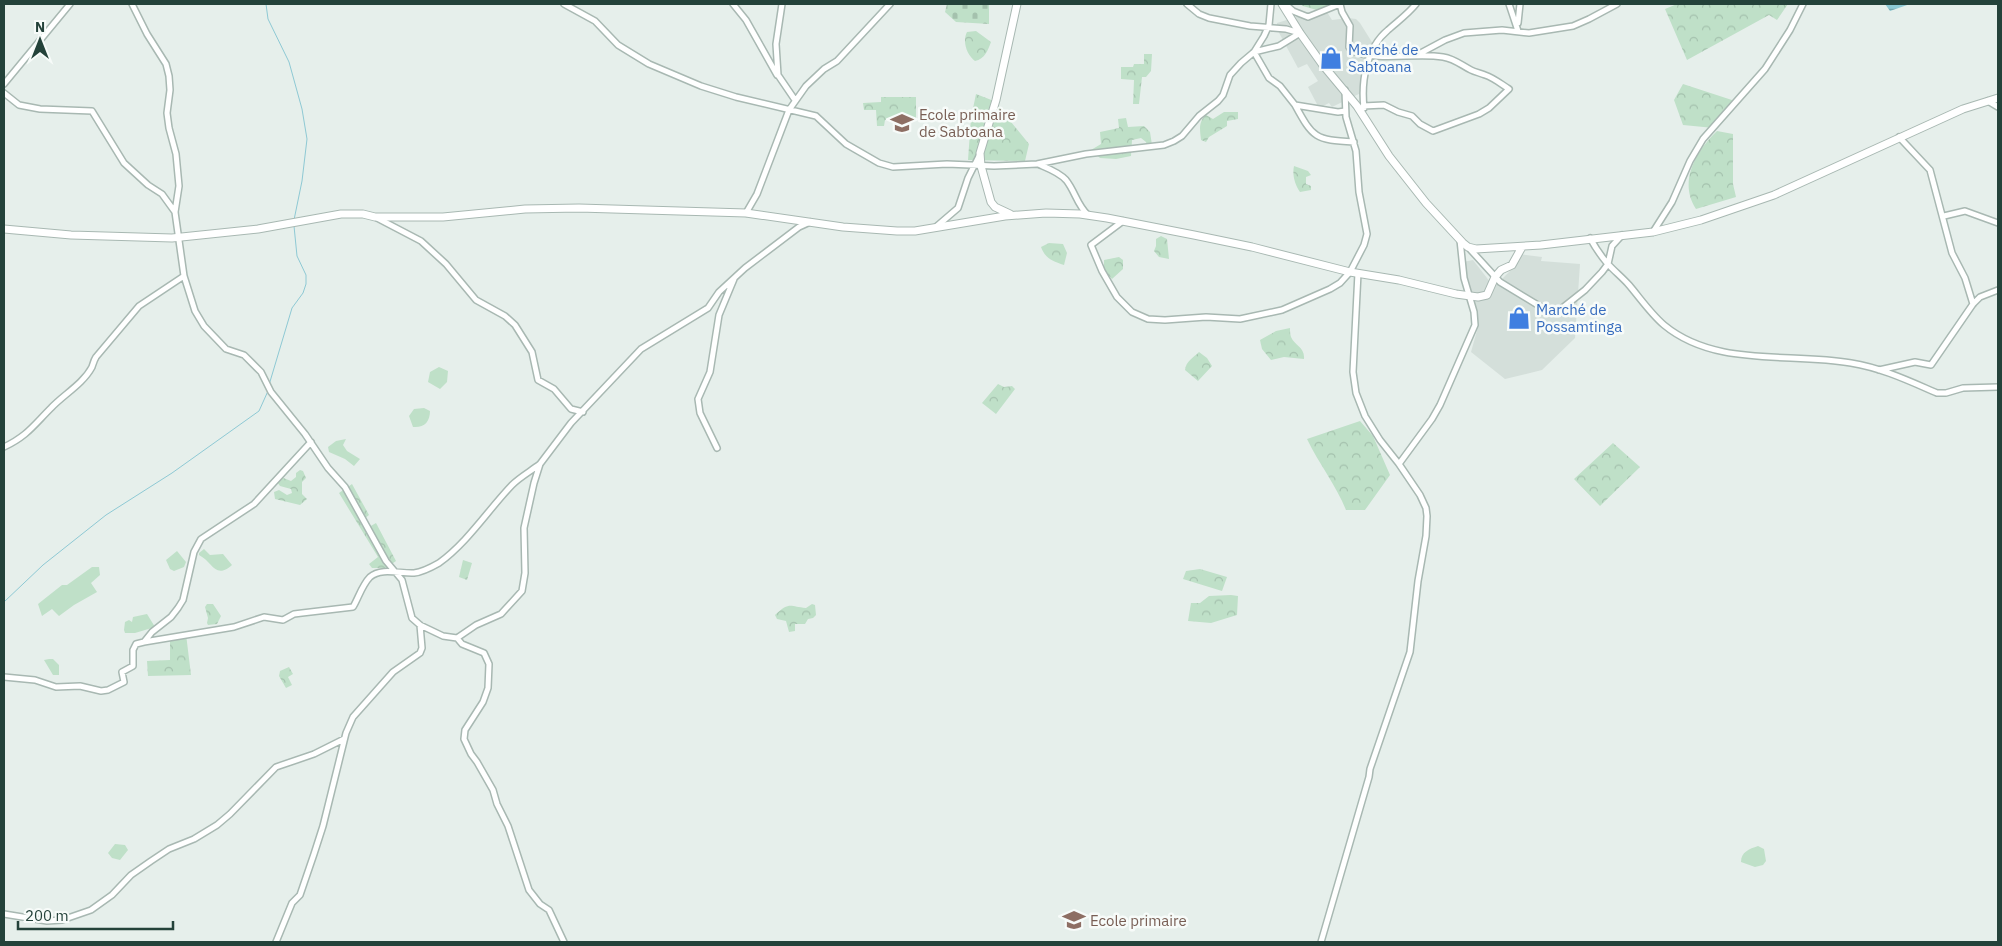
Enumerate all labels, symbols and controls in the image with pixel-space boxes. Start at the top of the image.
north arrow [15,15,65,65]
text: N [35,18,45,36]
place label: Marché de Sabtoana [1348,40,1418,76]
shop icon: Marché de Sabtoana [1318,45,1344,71]
place label: Ecole primaire de Sabtoana [919,105,1016,141]
school or university icon: Ecole primaire de Sabtoana [889,110,915,136]
place label: Marché de Possamtinga [1536,300,1622,336]
shop icon: Marché de Possamtinga [1506,305,1532,331]
scale bar [18,898,172,930]
text: 200 m [25,906,69,925]
school or university icon: Ecole primaire [1061,907,1087,933]
place label: Ecole primaire [1090,911,1187,930]

